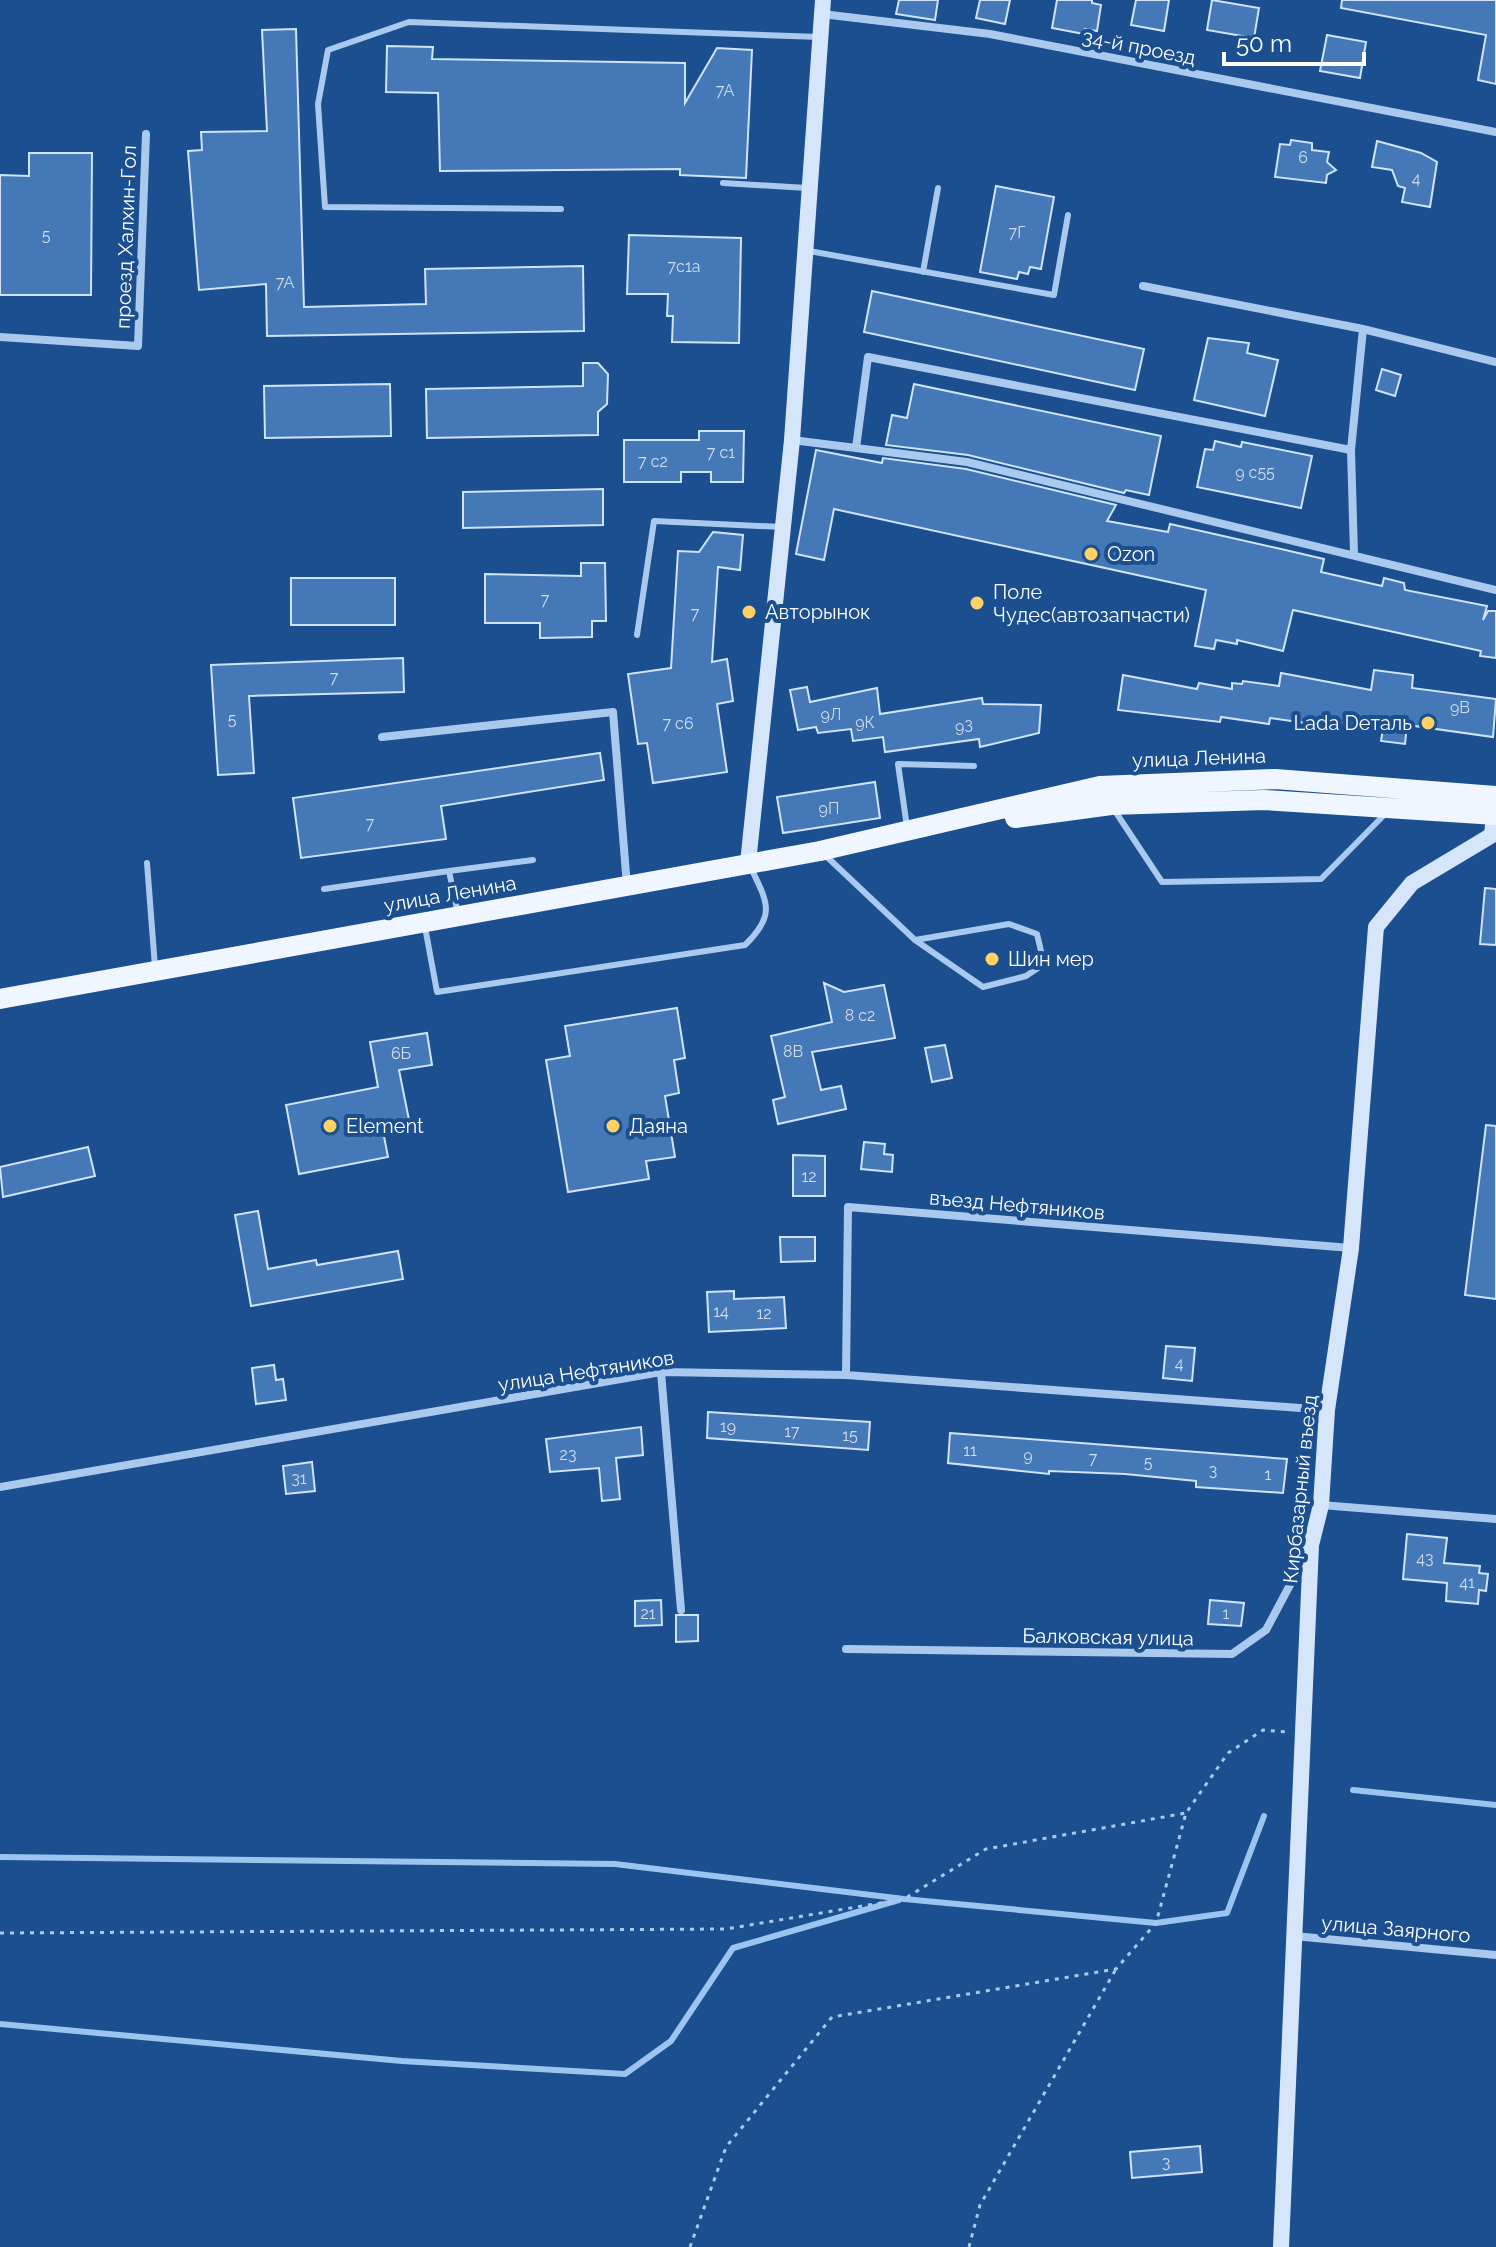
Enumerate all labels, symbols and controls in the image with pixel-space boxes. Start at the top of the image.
scale bar [1224,16,1364,66]
street label: 34-й проезд [1080,24,1198,70]
text: 50 m [1236,29,1292,58]
house number: 7А [716,81,735,100]
street label: проезд Халхин-Гол [111,145,141,329]
house number: 6 [1298,148,1308,167]
house number: 4 [1412,169,1421,188]
house number: 7Г [1009,223,1025,242]
house number: 5 [42,226,51,245]
house number: 7с1а [668,257,700,276]
house number: 7А [276,273,295,292]
house number: 7 с1 [707,443,735,462]
house number: 7 с2 [638,452,668,471]
house number: 9 с55 [1235,463,1275,482]
place label: Ozon [1107,542,1155,566]
marker: Ozon [1082,545,1100,563]
place label: Поле Чудес(автозапчасти) [993,580,1190,627]
house number: 7 [541,590,550,609]
marker: Поле Чудес(автозапчасти) [968,594,986,612]
place label: Авторынок [765,600,871,624]
marker: Авторынок [740,603,758,621]
house number: 7 [691,604,700,623]
house number: 7 [330,668,339,687]
house number: 9В [1450,698,1470,717]
house number: 9Л [820,705,842,724]
house number: 5 [228,710,237,729]
place label: Lada Dеталь [1293,711,1412,735]
house number: 9К [855,713,875,732]
house number: 7 с6 [662,714,694,733]
marker: Lada Dеталь [1419,714,1437,732]
house number: 9З [955,717,973,736]
street label: улица Ленина [1132,744,1266,772]
house number: 9П [819,799,839,818]
house number: 7 [366,814,375,833]
street label: улица Ленина [382,871,518,917]
place label: Шин мер [1008,947,1094,971]
marker: Шин мер [983,950,1001,968]
house number: 8 с2 [845,1006,875,1025]
house number: 8В [783,1042,803,1061]
house number: 6Б [391,1044,411,1063]
place label: Element [346,1114,424,1138]
place label: Даяна [629,1114,688,1138]
marker: Element [321,1117,339,1135]
marker: Даяна [604,1117,622,1135]
house number: 12 [801,1167,817,1186]
street label: въезд Нефтяников [928,1185,1106,1225]
house number: 14 [713,1302,729,1321]
house number: 12 [756,1304,772,1323]
street label: улица Нефтяников [496,1345,676,1397]
house number: 4 [1175,1354,1184,1373]
street label: Кирбазарный въезд [1278,1393,1322,1585]
house number: 19 [720,1417,736,1436]
house number: 17 [784,1422,800,1441]
house number: 15 [842,1426,858,1445]
house number: 11 [963,1441,977,1460]
house number: 23 [560,1445,576,1464]
house number: 9 [1023,1446,1033,1465]
house number: 7 [1089,1449,1098,1468]
house number: 5 [1144,1453,1153,1472]
house number: 3 [1209,1461,1217,1480]
house number: 1 [1265,1465,1272,1484]
house number: 31 [291,1469,307,1488]
house number: 43 [1416,1549,1434,1568]
house number: 41 [1459,1573,1475,1592]
house number: 21 [640,1604,656,1623]
house number: 1 [1223,1604,1230,1623]
street label: Балковская улица [1022,1624,1194,1650]
street label: улица Заярного [1320,1911,1472,1947]
house number: 3 [1162,2153,1170,2172]

